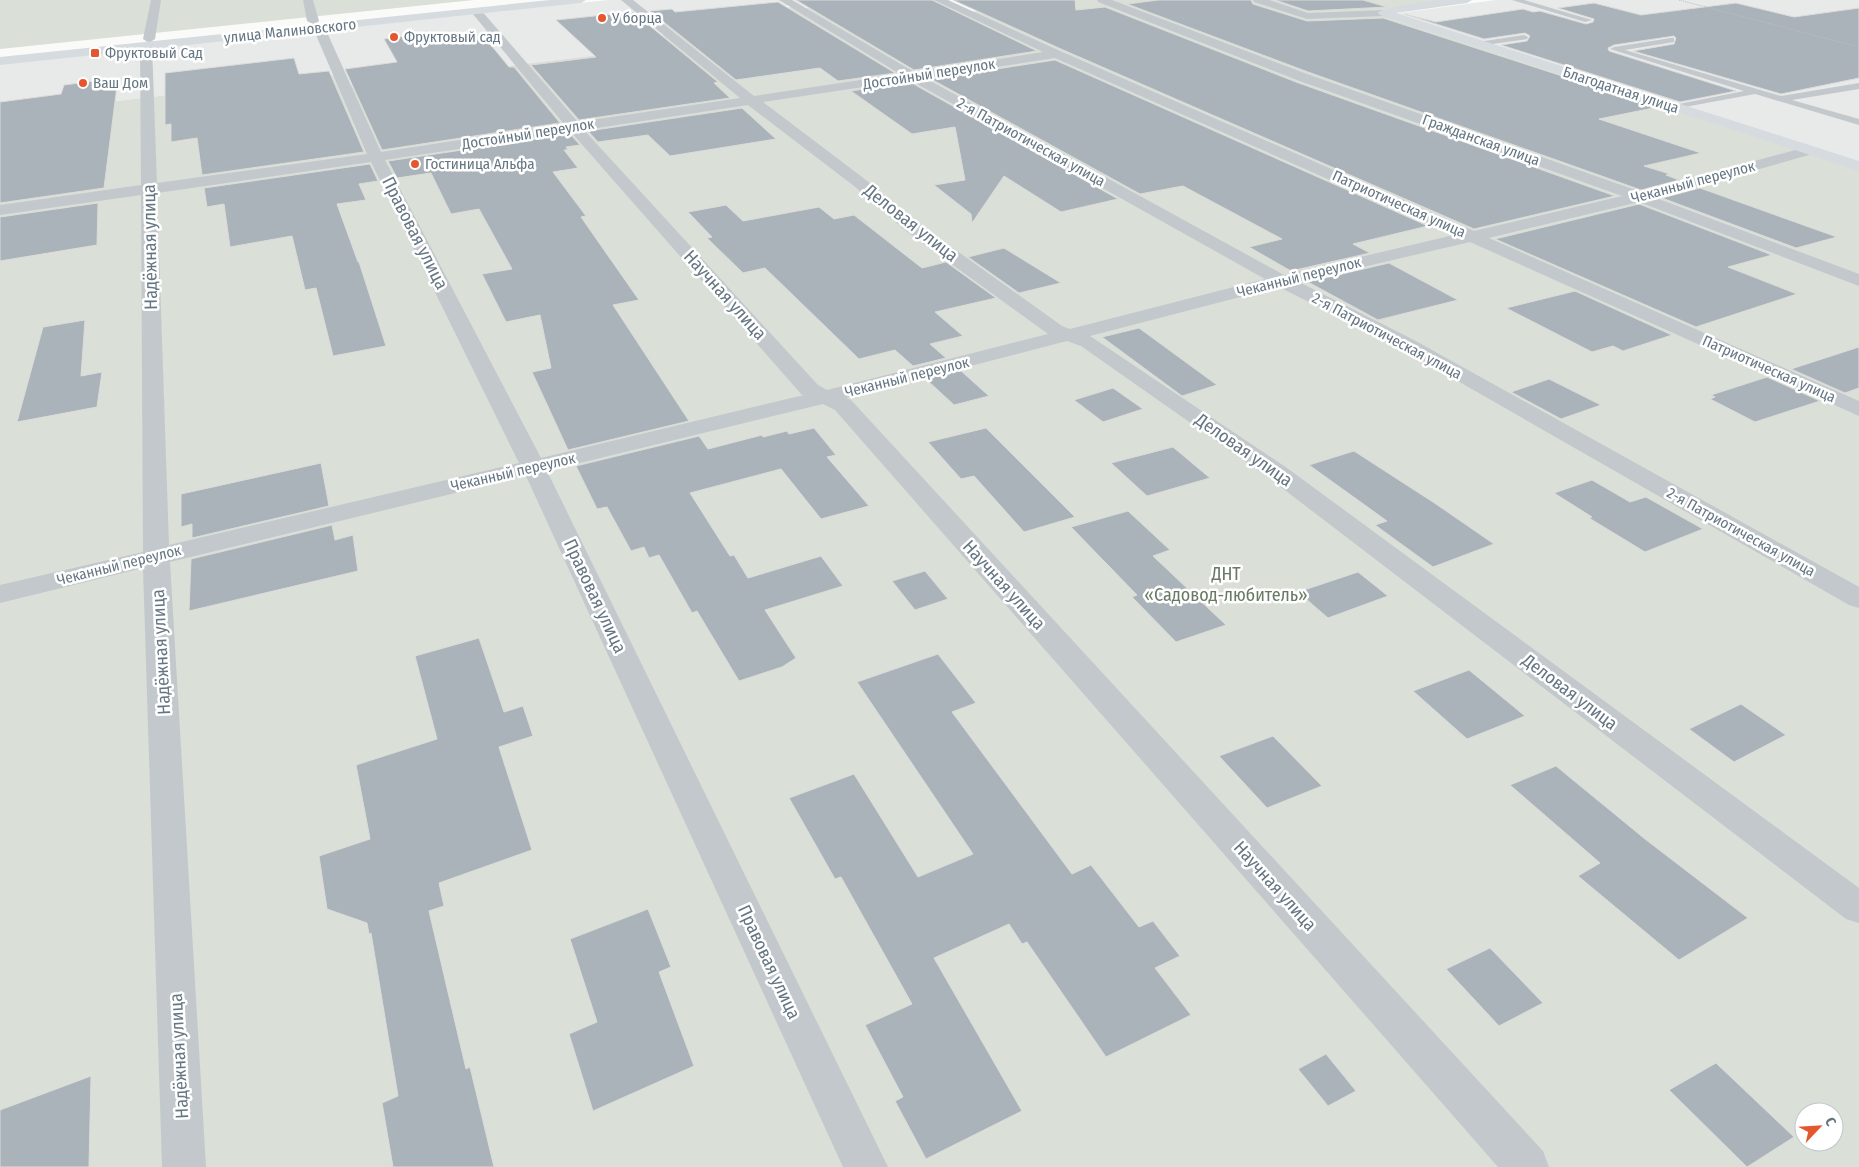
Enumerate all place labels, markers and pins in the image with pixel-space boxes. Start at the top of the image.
place label: У борца [611,9,662,27]
marker: У борца [596,12,608,24]
place label: Фруктовый сад [404,28,501,46]
marker: Фруктовый сад [388,31,400,43]
place label: Фруктовый Сад [105,44,203,62]
marker: Фруктовый Сад [89,47,101,59]
place label: Ваш Дом [93,74,148,92]
marker: Ваш Дом [77,77,89,89]
place label: Гостиница Альфа [425,155,535,173]
marker: Гостиница Альфа [409,158,421,170]

